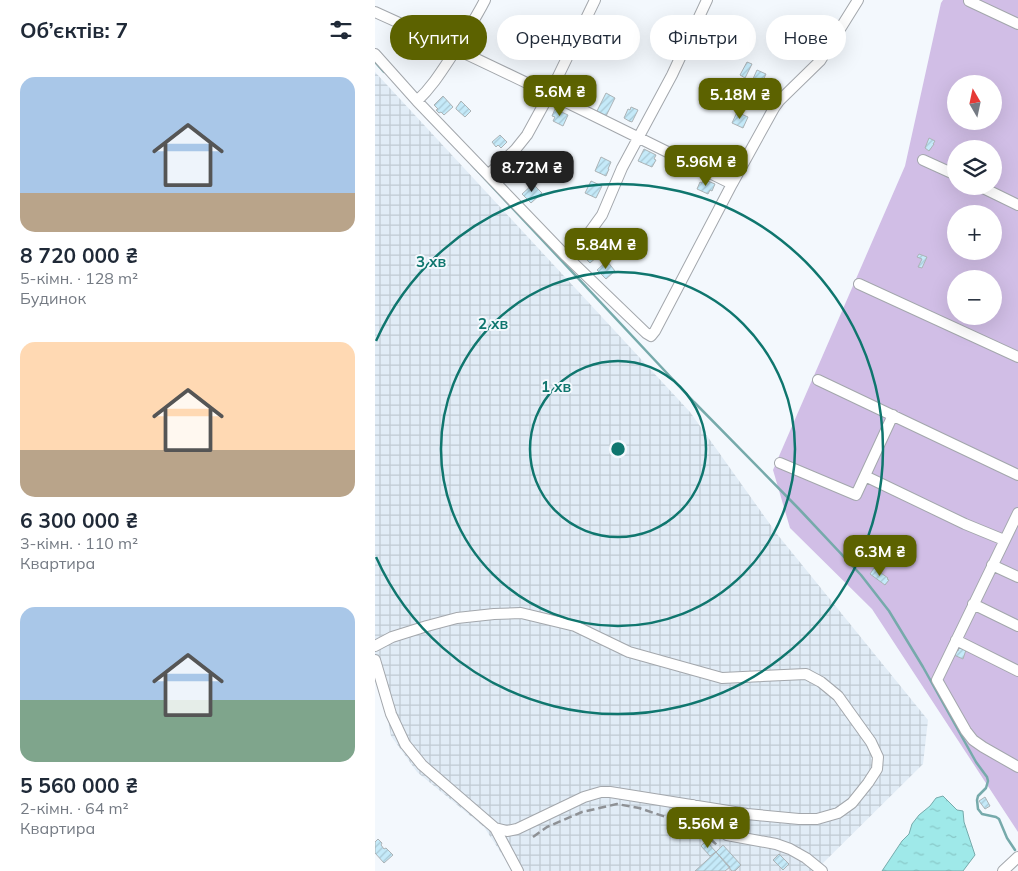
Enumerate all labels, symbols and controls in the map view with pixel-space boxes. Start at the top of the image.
chip: Купити [390,15,487,60]
chip: Орендувати [497,15,640,60]
chip: Фільтри [650,15,756,60]
chip: Нове [766,15,846,60]
icon: filters [327,16,355,44]
text: Об’єктів: 7 [20,17,128,43]
pin: 5.6M ₴ [519,74,601,117]
north arrow [947,75,1003,130]
map controls [947,75,1002,325]
pin: 5.18M ₴ [694,78,786,120]
text: 5.6M ₴ [534,81,586,101]
text: 5.18M ₴ [710,84,770,104]
icon: home [143,110,233,200]
button: layers [947,140,1002,195]
pin: 5.96M ₴ [660,144,752,187]
pin: 8.72M ₴ [486,150,578,193]
text: 5.96M ₴ [676,151,736,171]
text: 8.72M ₴ [502,157,562,177]
button: + [947,205,1002,260]
pin: 5.84M ₴ [560,228,652,270]
text: 5.84M ₴ [576,234,636,254]
text: 8 720 000 ₴ [20,242,138,268]
text: 3 хв [416,252,446,271]
text: 5-кімн. · 128 m² [20,268,138,288]
button: − [947,270,1002,325]
text: Будинок [20,288,86,308]
text: 2 хв [478,314,508,333]
icon: home [143,375,233,465]
text: 1 хв [541,377,571,396]
centre of rings [609,440,627,458]
text: 6 300 000 ₴ [20,507,138,533]
text: 3-кімн. · 110 m² [20,533,138,553]
pin: 6.3M ₴ [839,534,921,577]
text: 6.3M ₴ [854,541,906,561]
text: Квартира [20,553,95,573]
icon: home [143,640,233,730]
text: 5 560 000 ₴ [20,772,138,798]
text: 2-кімн. · 64 m² [20,798,129,818]
pin: 5.56M ₴ [662,806,754,849]
text: 5.56M ₴ [678,813,738,833]
text: Квартира [20,818,95,838]

